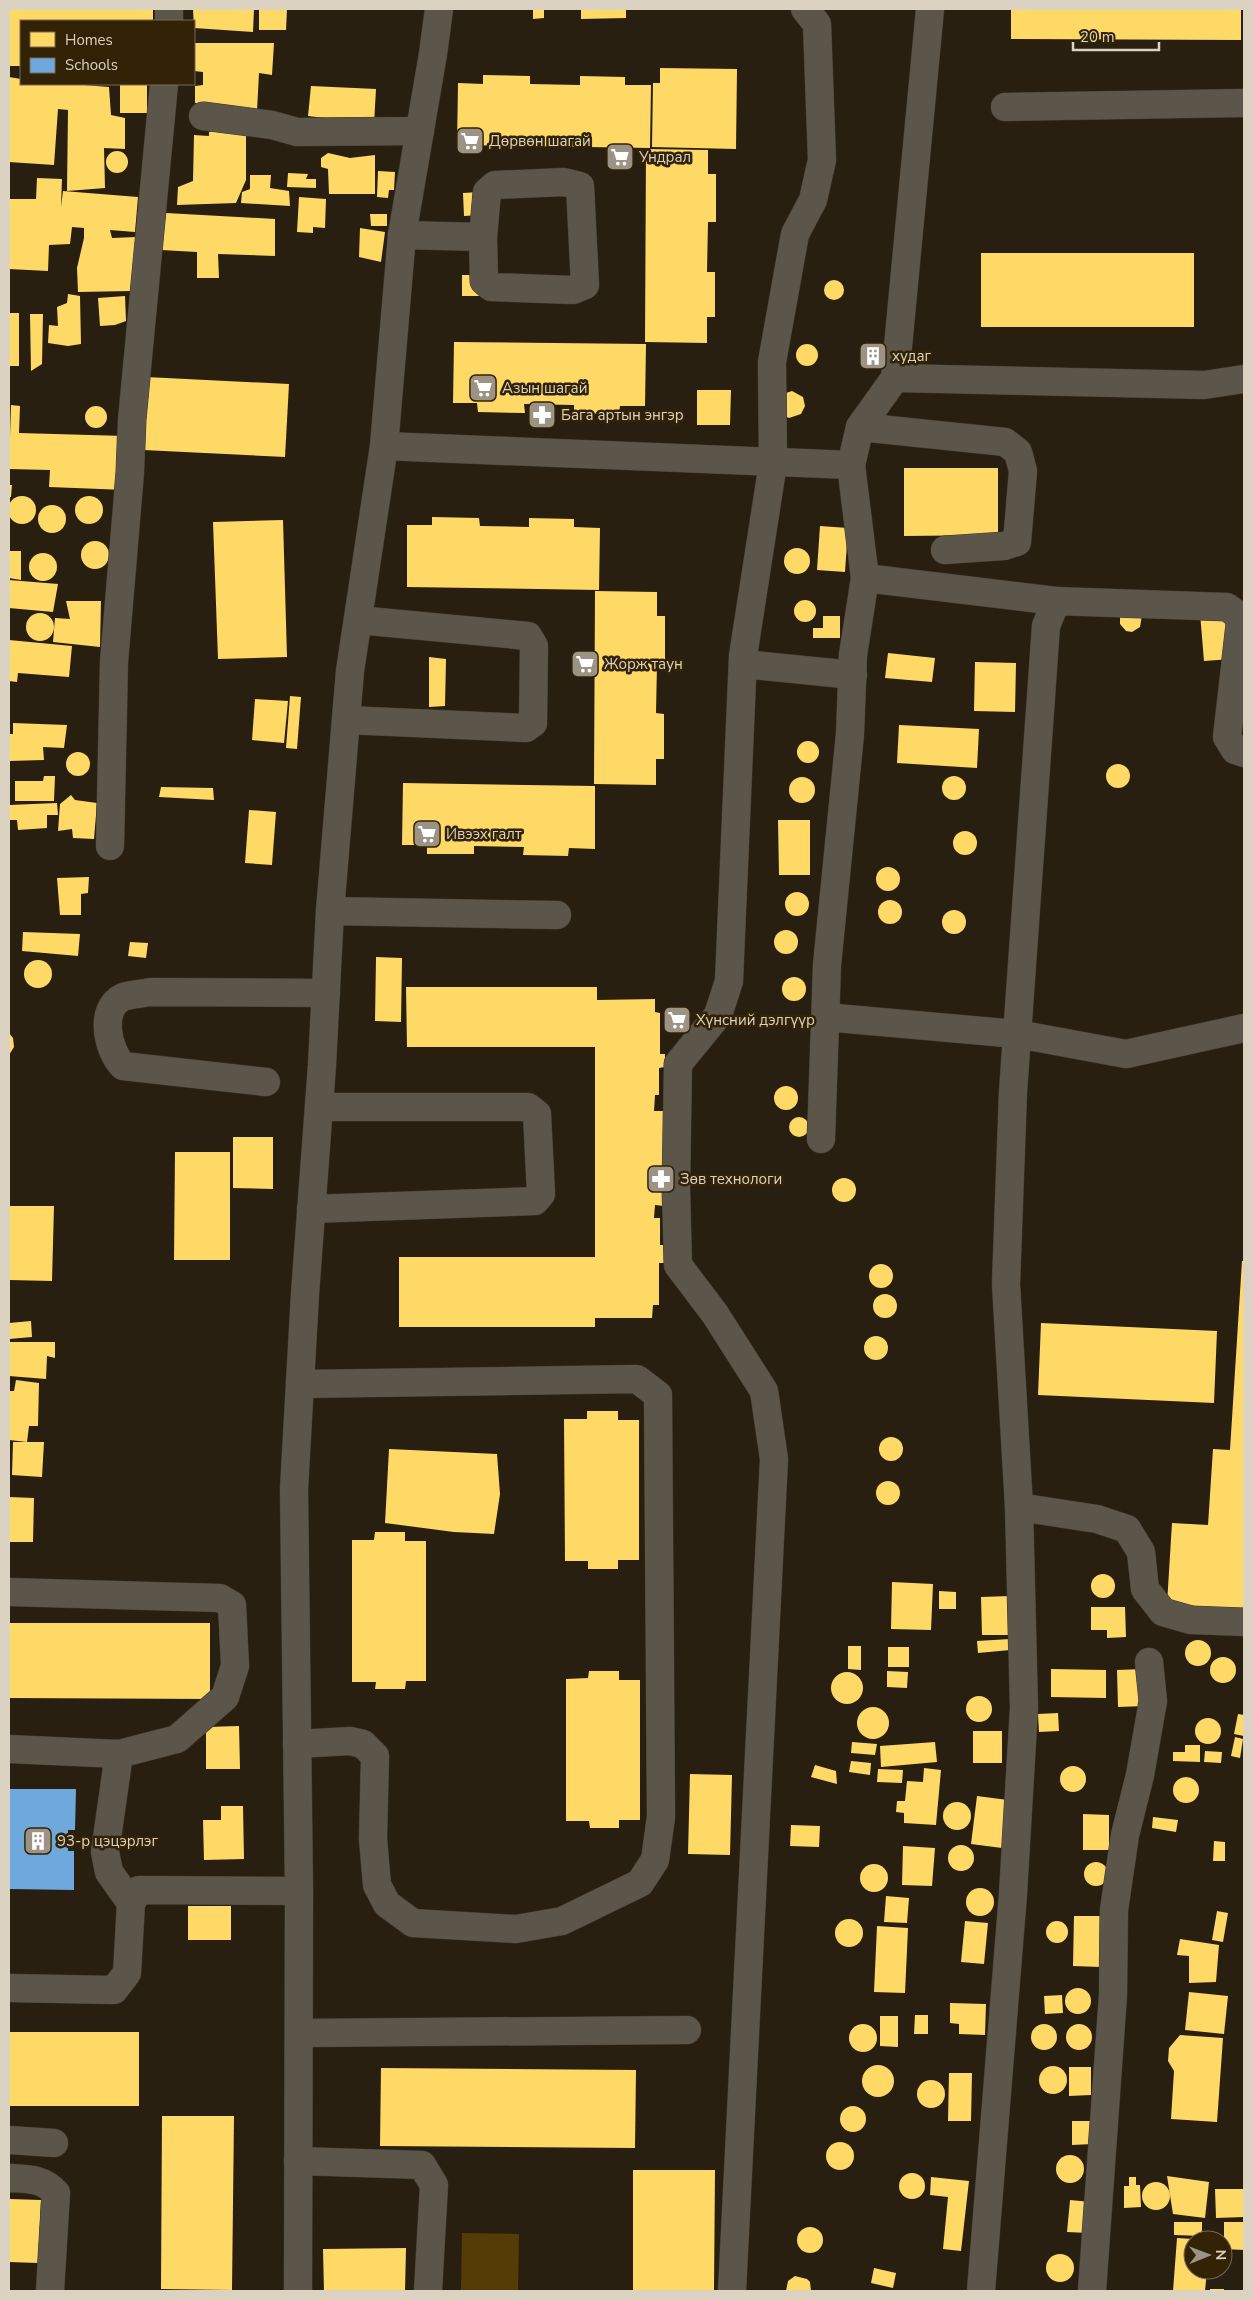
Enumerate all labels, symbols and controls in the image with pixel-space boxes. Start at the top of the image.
legend [20,20,195,85]
scale bar [1073,20,1159,52]
text: 20 m [1080,27,1115,47]
text: Homes [65,30,113,50]
text: Schools [65,55,118,75]
supermarket icon: Дөрвөн шагай [455,126,485,156]
place label: Дөрвөн шагай [489,131,591,151]
supermarket icon: Ундрал [605,142,635,172]
place label: Ундрал [638,147,691,167]
building icon: худаг [858,341,888,371]
place label: худаг [892,346,932,366]
supermarket icon: Азын шагай [468,373,498,403]
place label: Азын шагай [502,378,587,398]
pharmacy icon: Бага артын энгэр [527,400,557,430]
place label: Бага артын энгэр [561,405,684,425]
supermarket icon: Жорж таун [570,649,600,679]
place label: Жорж таун [604,654,683,674]
supermarket icon: Ивээх галт [412,819,442,849]
place label: Ивээх галт [446,824,522,844]
supermarket icon: Хүнсний дэлгүүр [662,1005,692,1035]
place label: Хүнсний дэлгүүр [696,1010,815,1030]
pharmacy icon: Зөв технологи [646,1164,676,1194]
place label: Зөв технологи [680,1169,782,1189]
building icon: 93-р цэцэрлэг [23,1826,53,1856]
place label: 93-р цэцэрлэг [57,1831,158,1851]
north arrow [1183,2230,1233,2280]
text: N [1211,2249,1230,2260]

